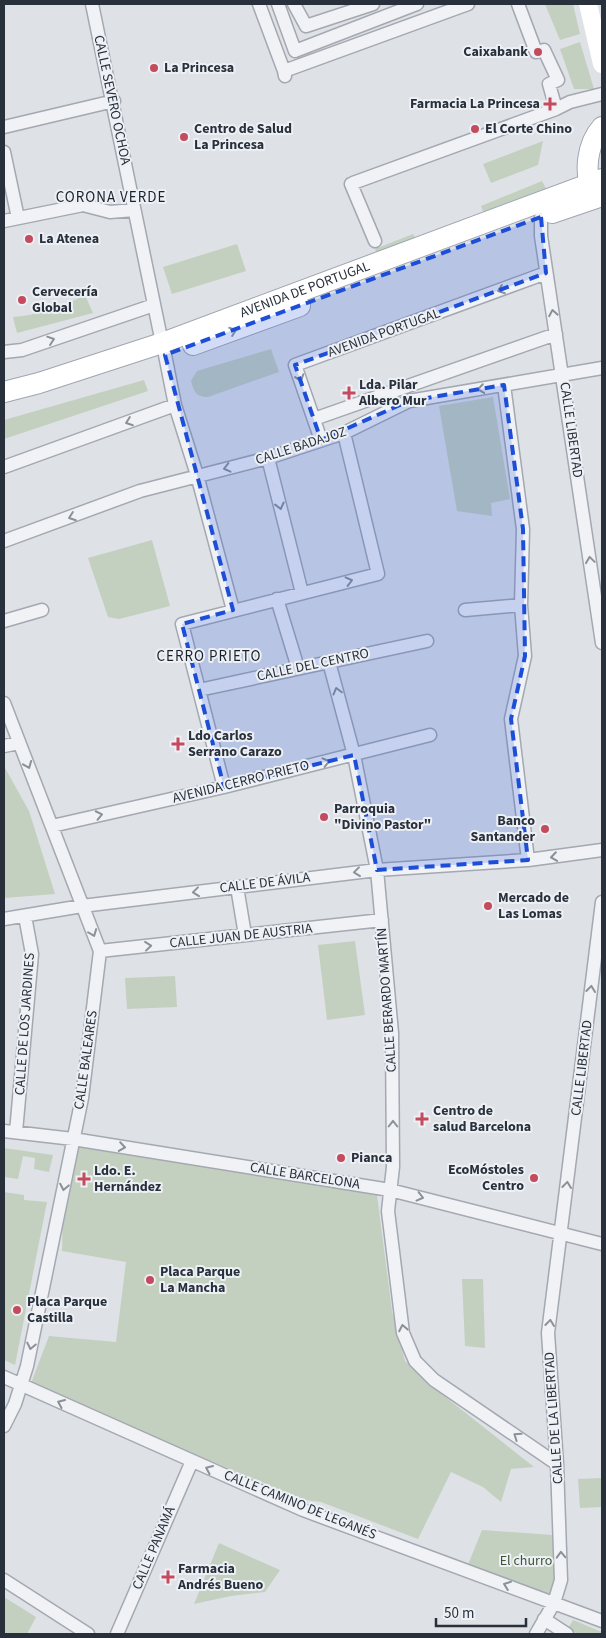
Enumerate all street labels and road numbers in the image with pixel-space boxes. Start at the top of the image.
street label: CALLE SEVERO OCHOA [88,33,136,167]
street label: AVENIDA DE PORTUGAL [237,256,373,323]
street label: AVENIDA PORTUGAL [325,303,443,363]
street label: CALLE LIBERTAD [554,381,588,479]
street label: CALLE BADAJOZ [253,422,349,470]
street label: CALLE DEL CENTRO [255,643,371,687]
street label: AVENIDA CERRO PRIETO [170,755,312,809]
street label: CALLE DE ÁVILA [219,867,312,898]
street label: CALLE JUAN DE AUSTRIA [169,919,314,953]
street label: CALLE BERARDO MARTÍN [372,927,402,1073]
street label: CALLE DE LOS JARDINES [10,952,40,1096]
street label: CALLE BALEARES [69,1009,103,1111]
street label: CALLE LIBERTAD [566,1019,598,1117]
street label: CALLE BARCELONA [249,1157,362,1195]
street label: CALLE DE LA LIBERTAD [539,1351,569,1485]
street label: CALLE CAMINO DE LEGANÉS [221,1465,379,1545]
street label: CALLE PANAMÁ [127,1503,181,1593]

